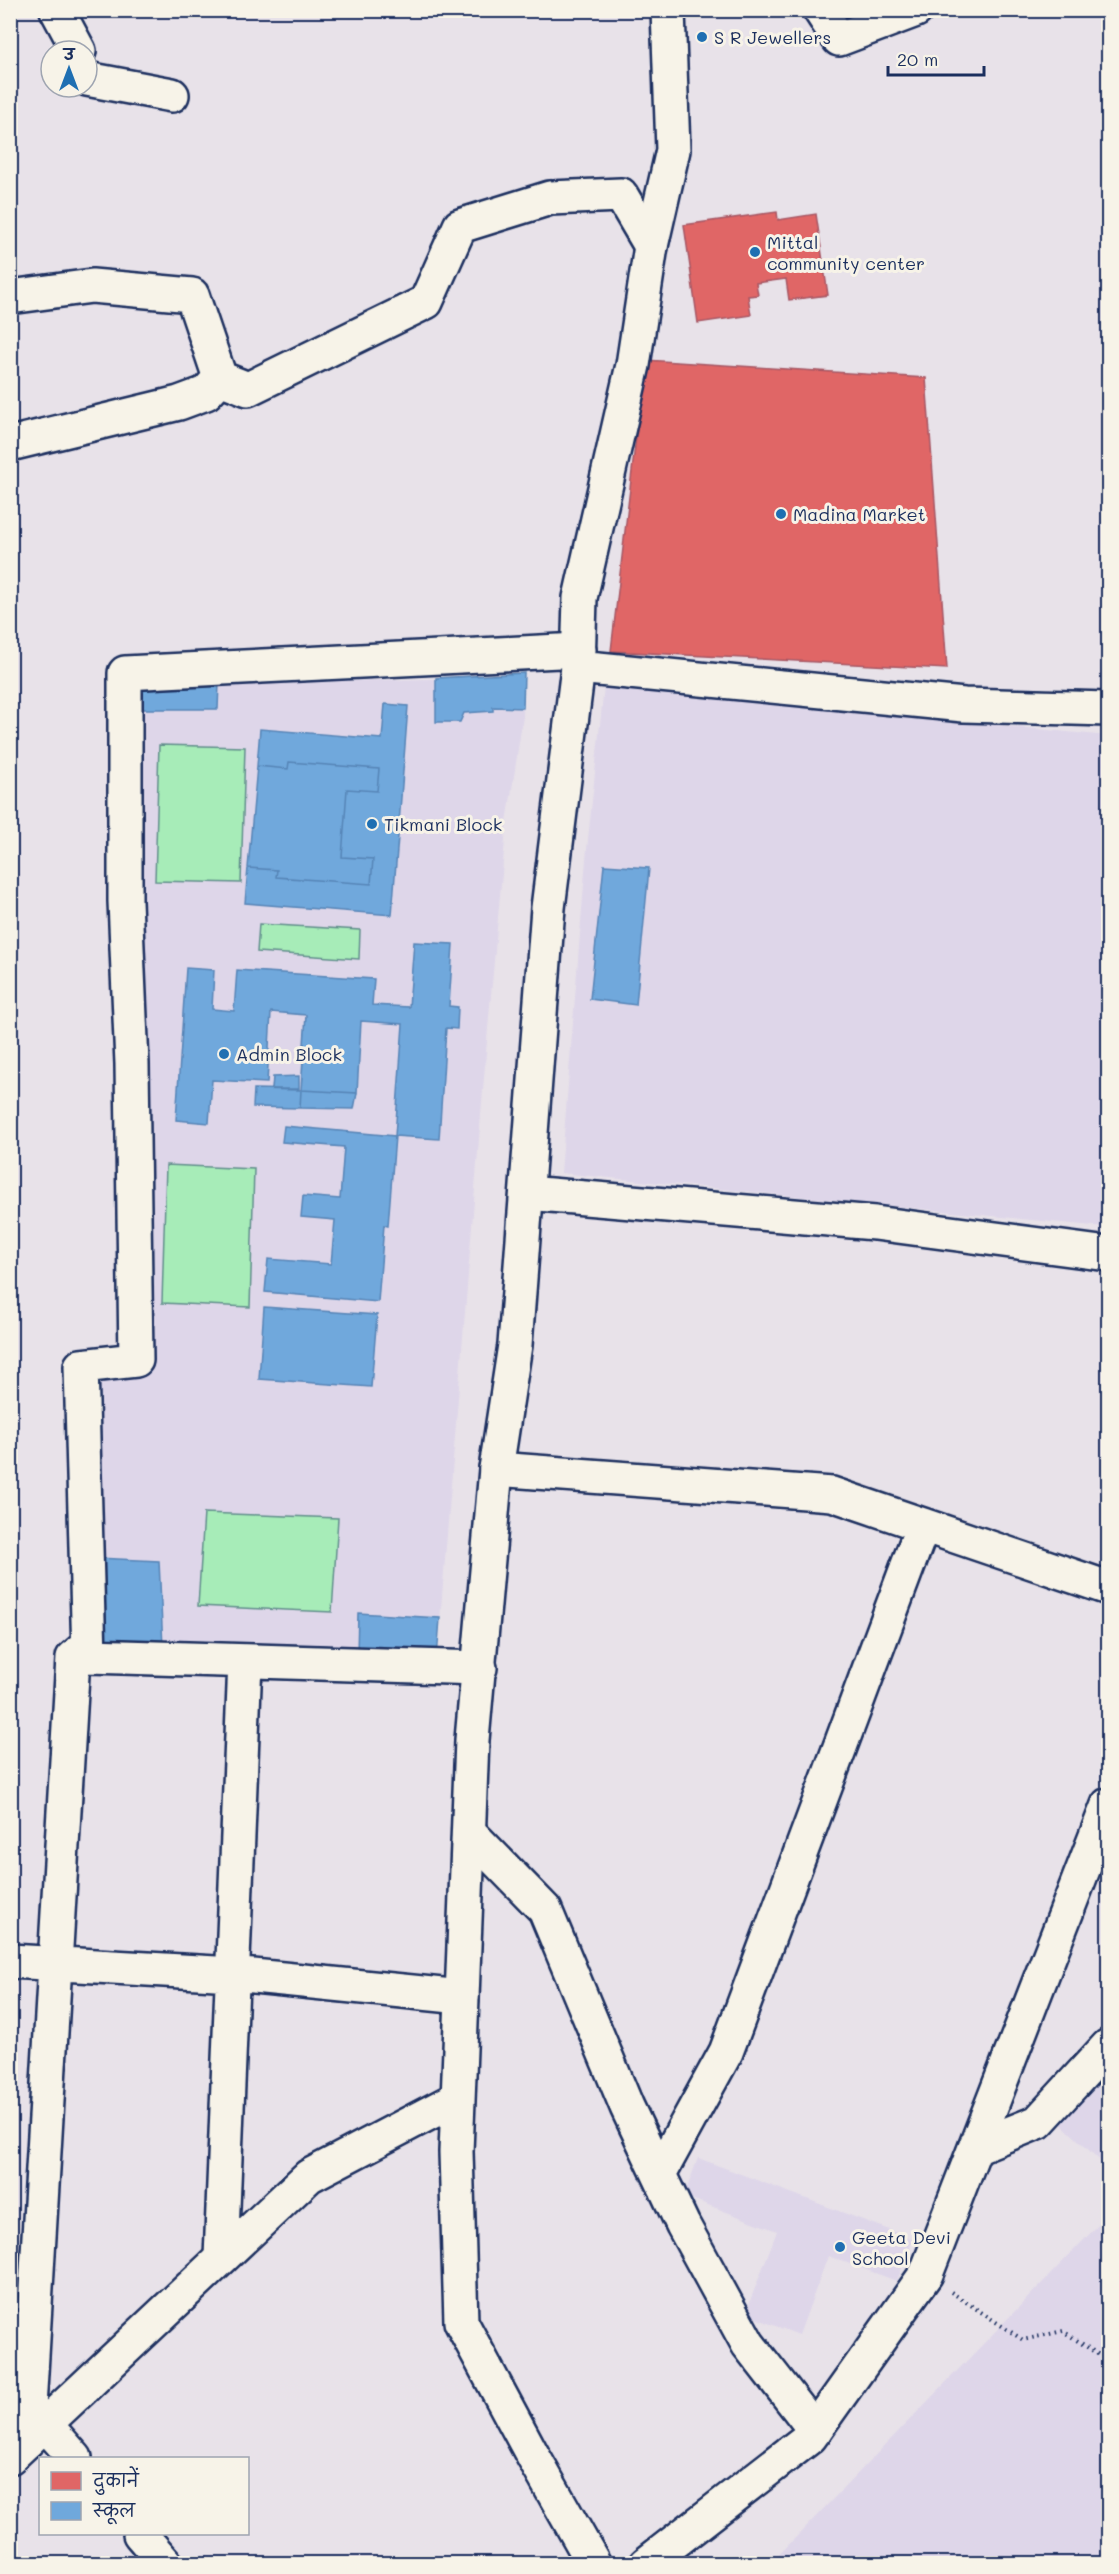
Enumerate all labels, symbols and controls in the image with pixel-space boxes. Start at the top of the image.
place label: S R Jewellers [714,25,831,49]
marker: S R Jewellers [695,30,709,44]
north arrow [39,39,99,99]
scale bar [888,39,984,77]
text: उ [62,43,76,64]
text: 20 m [897,47,938,71]
place label: Mittal community center [767,230,925,275]
marker: Mittal community center [748,245,762,259]
place label: Madina Market [793,502,926,526]
marker: Madina Market [774,507,788,521]
place label: Tikmani Block [384,812,502,836]
marker: Tikmani Block [365,817,379,831]
place label: Admin Block [236,1042,342,1066]
marker: Admin Block [217,1047,231,1061]
place label: Geeta Devi School [852,2225,951,2270]
marker: Geeta Devi School [833,2240,847,2254]
legend [39,2457,249,2535]
text: दुकानें [92,2466,140,2495]
text: स्कूल [92,2498,136,2525]

